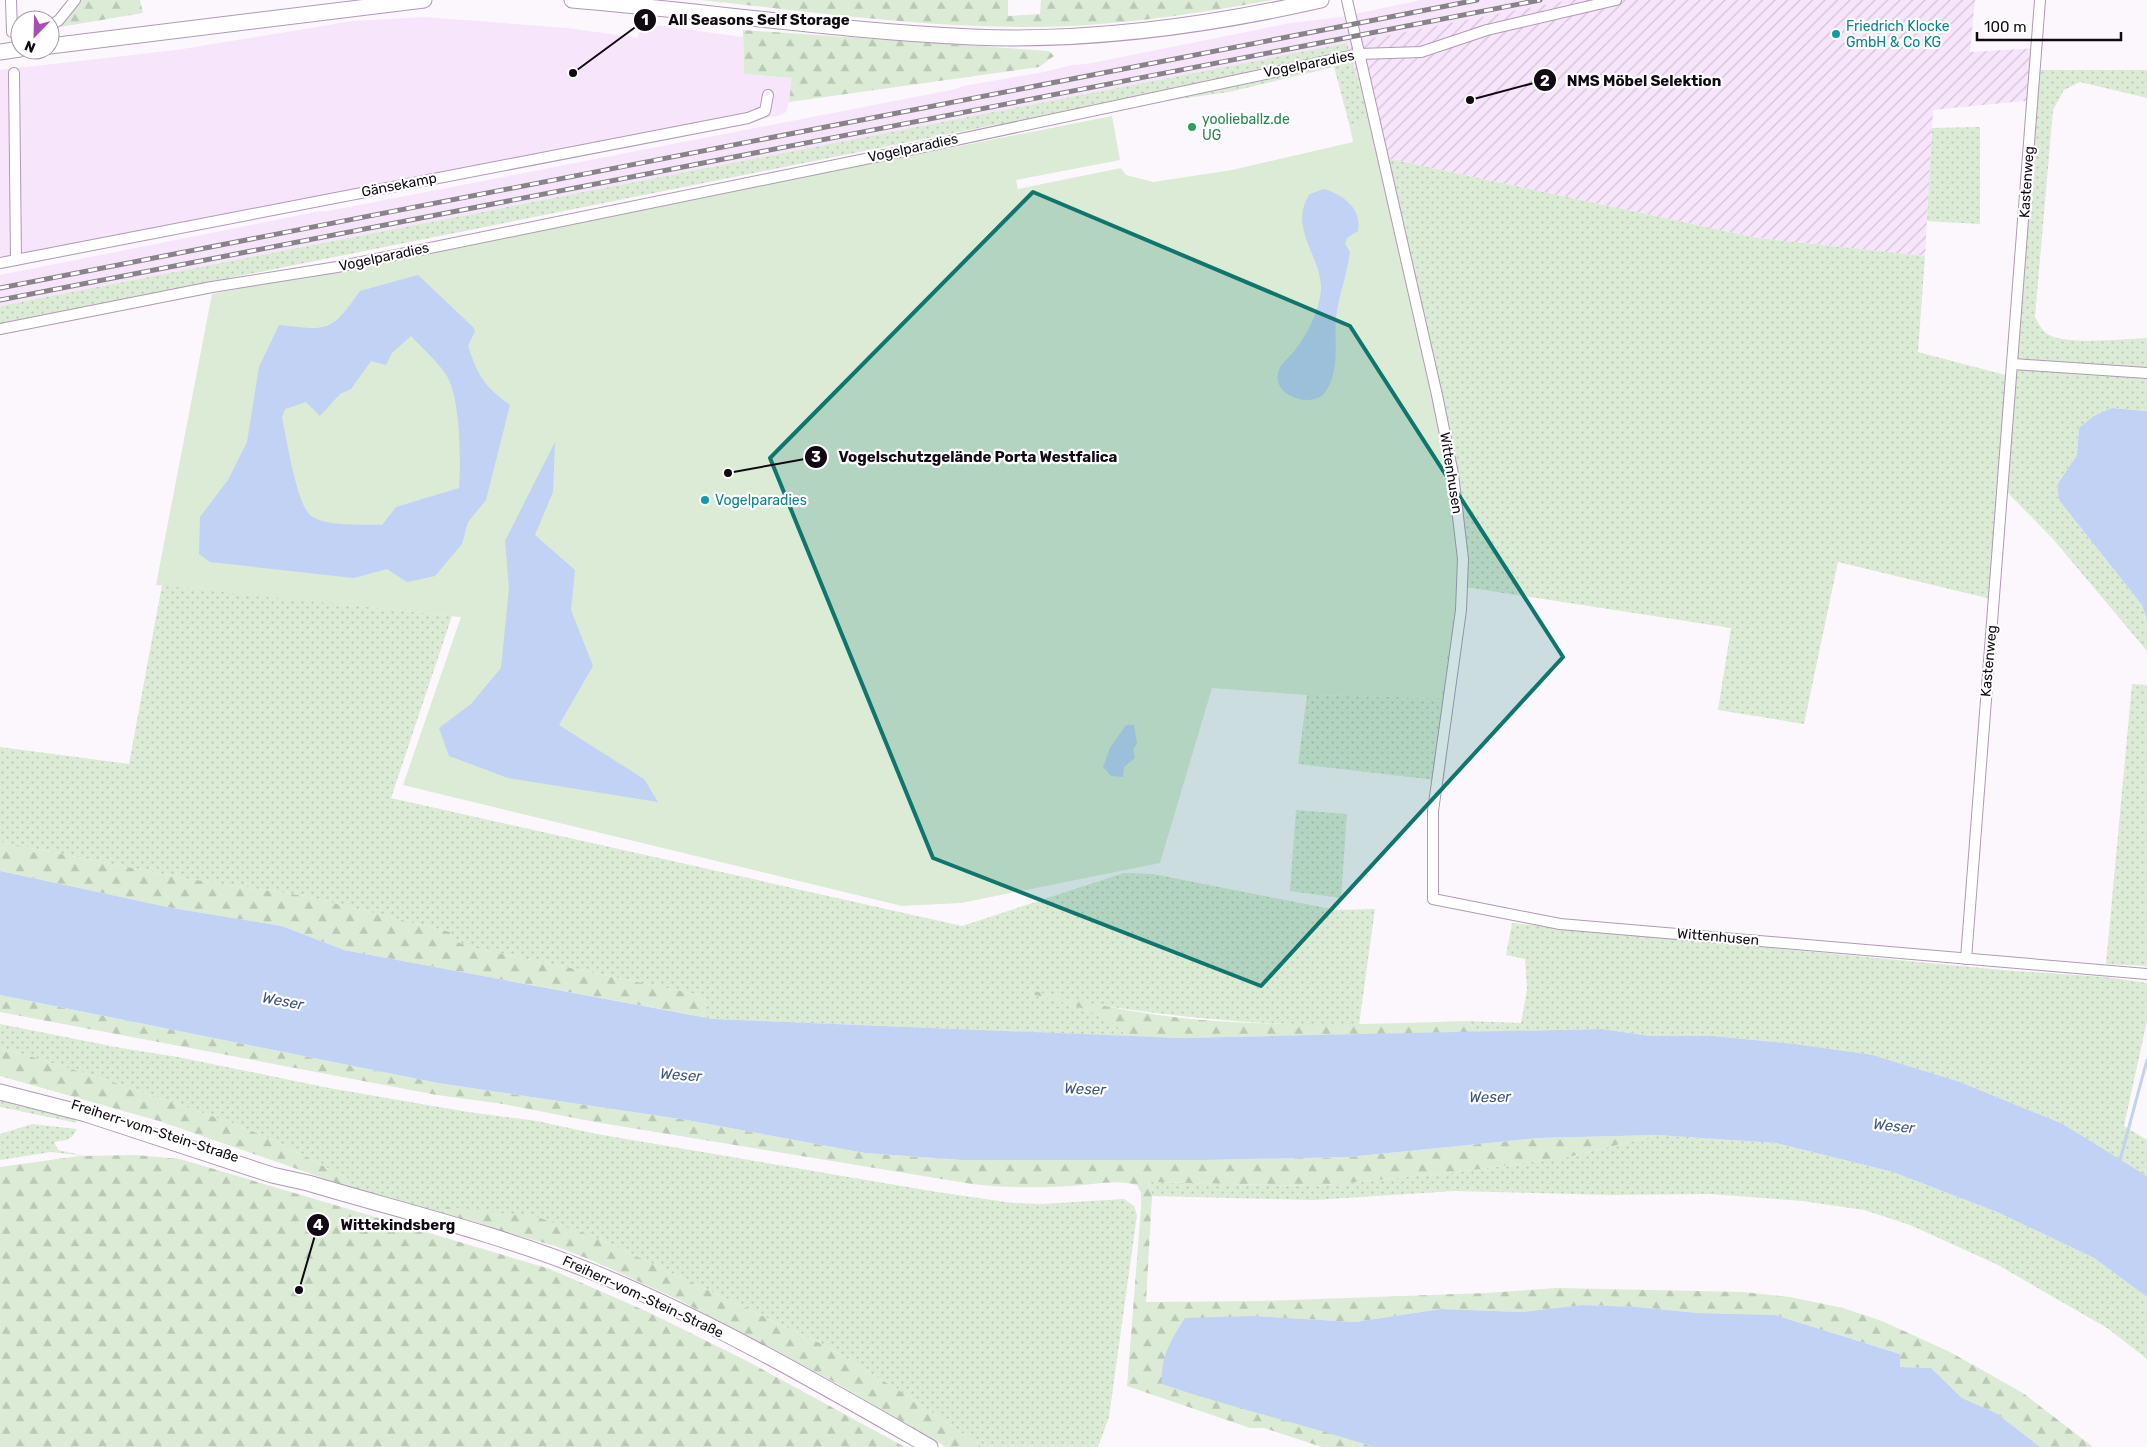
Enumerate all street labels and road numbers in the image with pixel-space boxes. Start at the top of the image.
street label: Vogelparadies [1262,47,1356,81]
street label: Vogelparadies [866,130,960,166]
street label: Kastenweg [2016,145,2038,219]
street label: Gänsekamp [360,169,438,201]
street label: Vogelparadies [337,239,431,275]
street label: Wittenhusen [1436,431,1466,515]
street label: Kastenweg [1977,624,2001,698]
street label: Wittenhusen [1676,925,1760,949]
street label: Freiherr-vom-Stein-Straße [69,1096,241,1166]
street label: Freiherr-vom-Stein-Straße [560,1252,726,1342]

